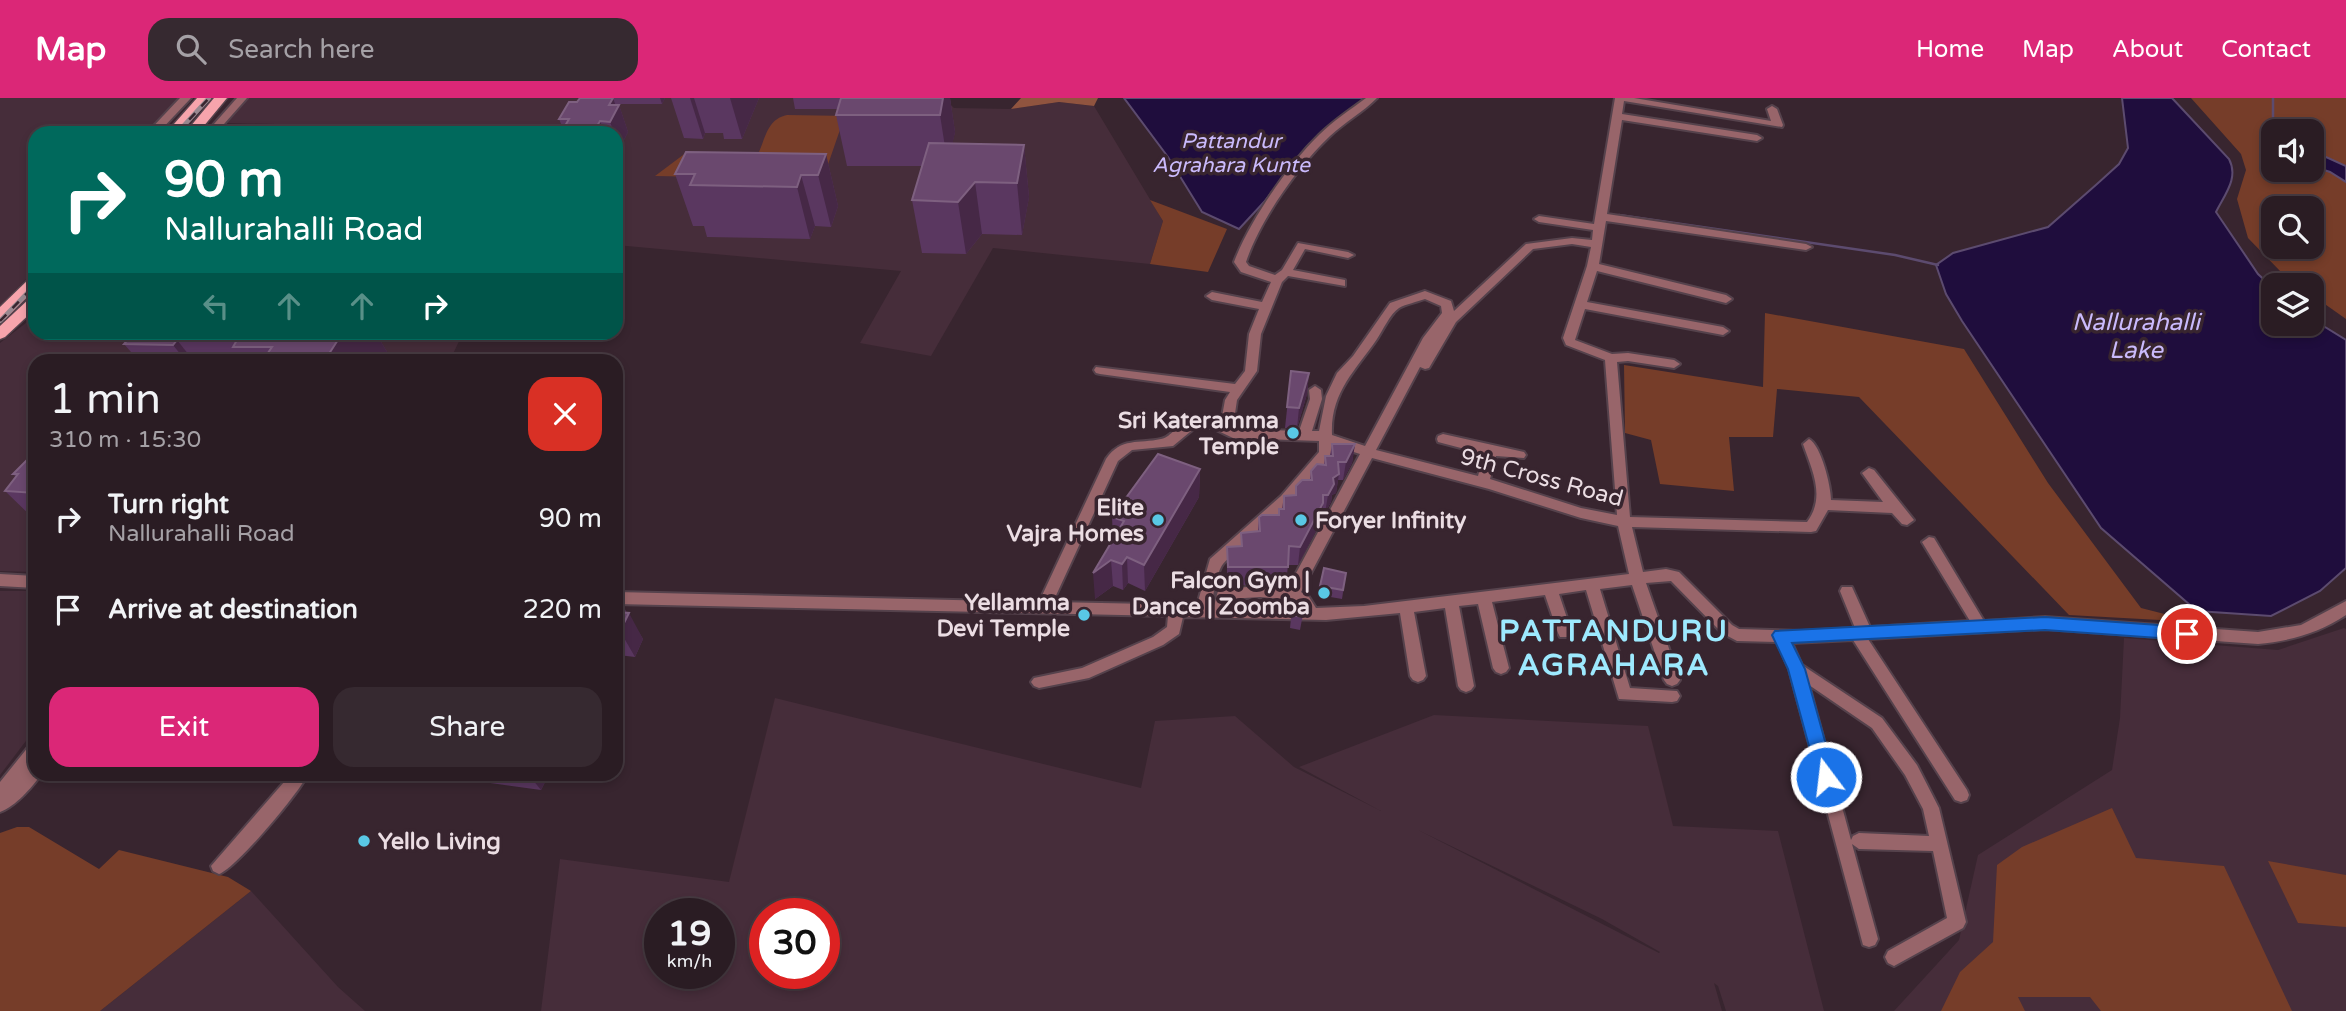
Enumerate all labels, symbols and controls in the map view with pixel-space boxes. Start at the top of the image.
search box [148,18,638,81]
text: Map [35,30,106,69]
icon: search [172,30,210,68]
text: Search here [228,34,374,65]
text: Home [1916,35,1984,64]
text: Map [2022,35,2074,64]
text: About [2112,35,2183,64]
text: Contact [2221,35,2311,64]
map controls [2261,119,2324,336]
button: sound [2261,119,2324,182]
water label: Pattandur Agrahara Kunte [1152,129,1311,178]
text: 90 m [164,151,283,210]
icon: right [49,154,140,245]
button: search [2261,196,2324,259]
text: Nallurahalli Road [164,211,423,249]
button: layers [2261,273,2324,336]
icon: left [197,287,235,325]
icon: ahead [270,287,308,325]
icon: ahead [343,287,381,325]
icon: right [416,287,454,325]
water label: Nallurahalli Lake [2072,308,2203,365]
text: 1 min [49,374,161,425]
button: close [528,377,602,451]
place label: Sri Kateramma Temple [1118,407,1279,461]
marker: Sri Kateramma Temple [1285,425,1301,441]
text: 310 m · 15:30 [49,426,201,454]
street label: 9th Cross Road [1457,443,1626,513]
text: Turn right [108,489,229,520]
place label: Elite Vajra Homes [1007,494,1144,548]
icon: right [49,500,87,538]
text: 90 m [539,503,602,534]
place label: Foryer Infinity [1315,507,1467,535]
marker: Elite Vajra Homes [1150,512,1166,528]
marker: Foryer Infinity [1293,512,1309,528]
text: Nallurahalli Road [108,520,294,548]
place label: Falcon Gym | Dance | Zoomba [1132,567,1310,621]
marker: Falcon Gym | Dance | Zoomba [1316,585,1332,601]
place label: Yellamma Devi Temple [936,589,1070,643]
icon: arrive [49,591,87,629]
text: Arrive at destination [108,594,358,625]
text: 220 m [522,594,602,625]
pin [2157,604,2217,664]
marker: Yellamma Devi Temple [1076,607,1092,623]
district label: PATTANDURU AGRAHARA [1499,613,1729,684]
icon: arrive [2168,615,2206,653]
button: Exit [49,687,319,767]
button: Share [333,687,602,767]
position arrow [1789,740,1863,814]
place label: Yello Living [378,828,501,856]
marker: Yello Living [356,833,372,849]
speed limit sign: 30 [749,898,840,989]
text: 19 [668,913,711,955]
text: km/h [667,950,712,972]

